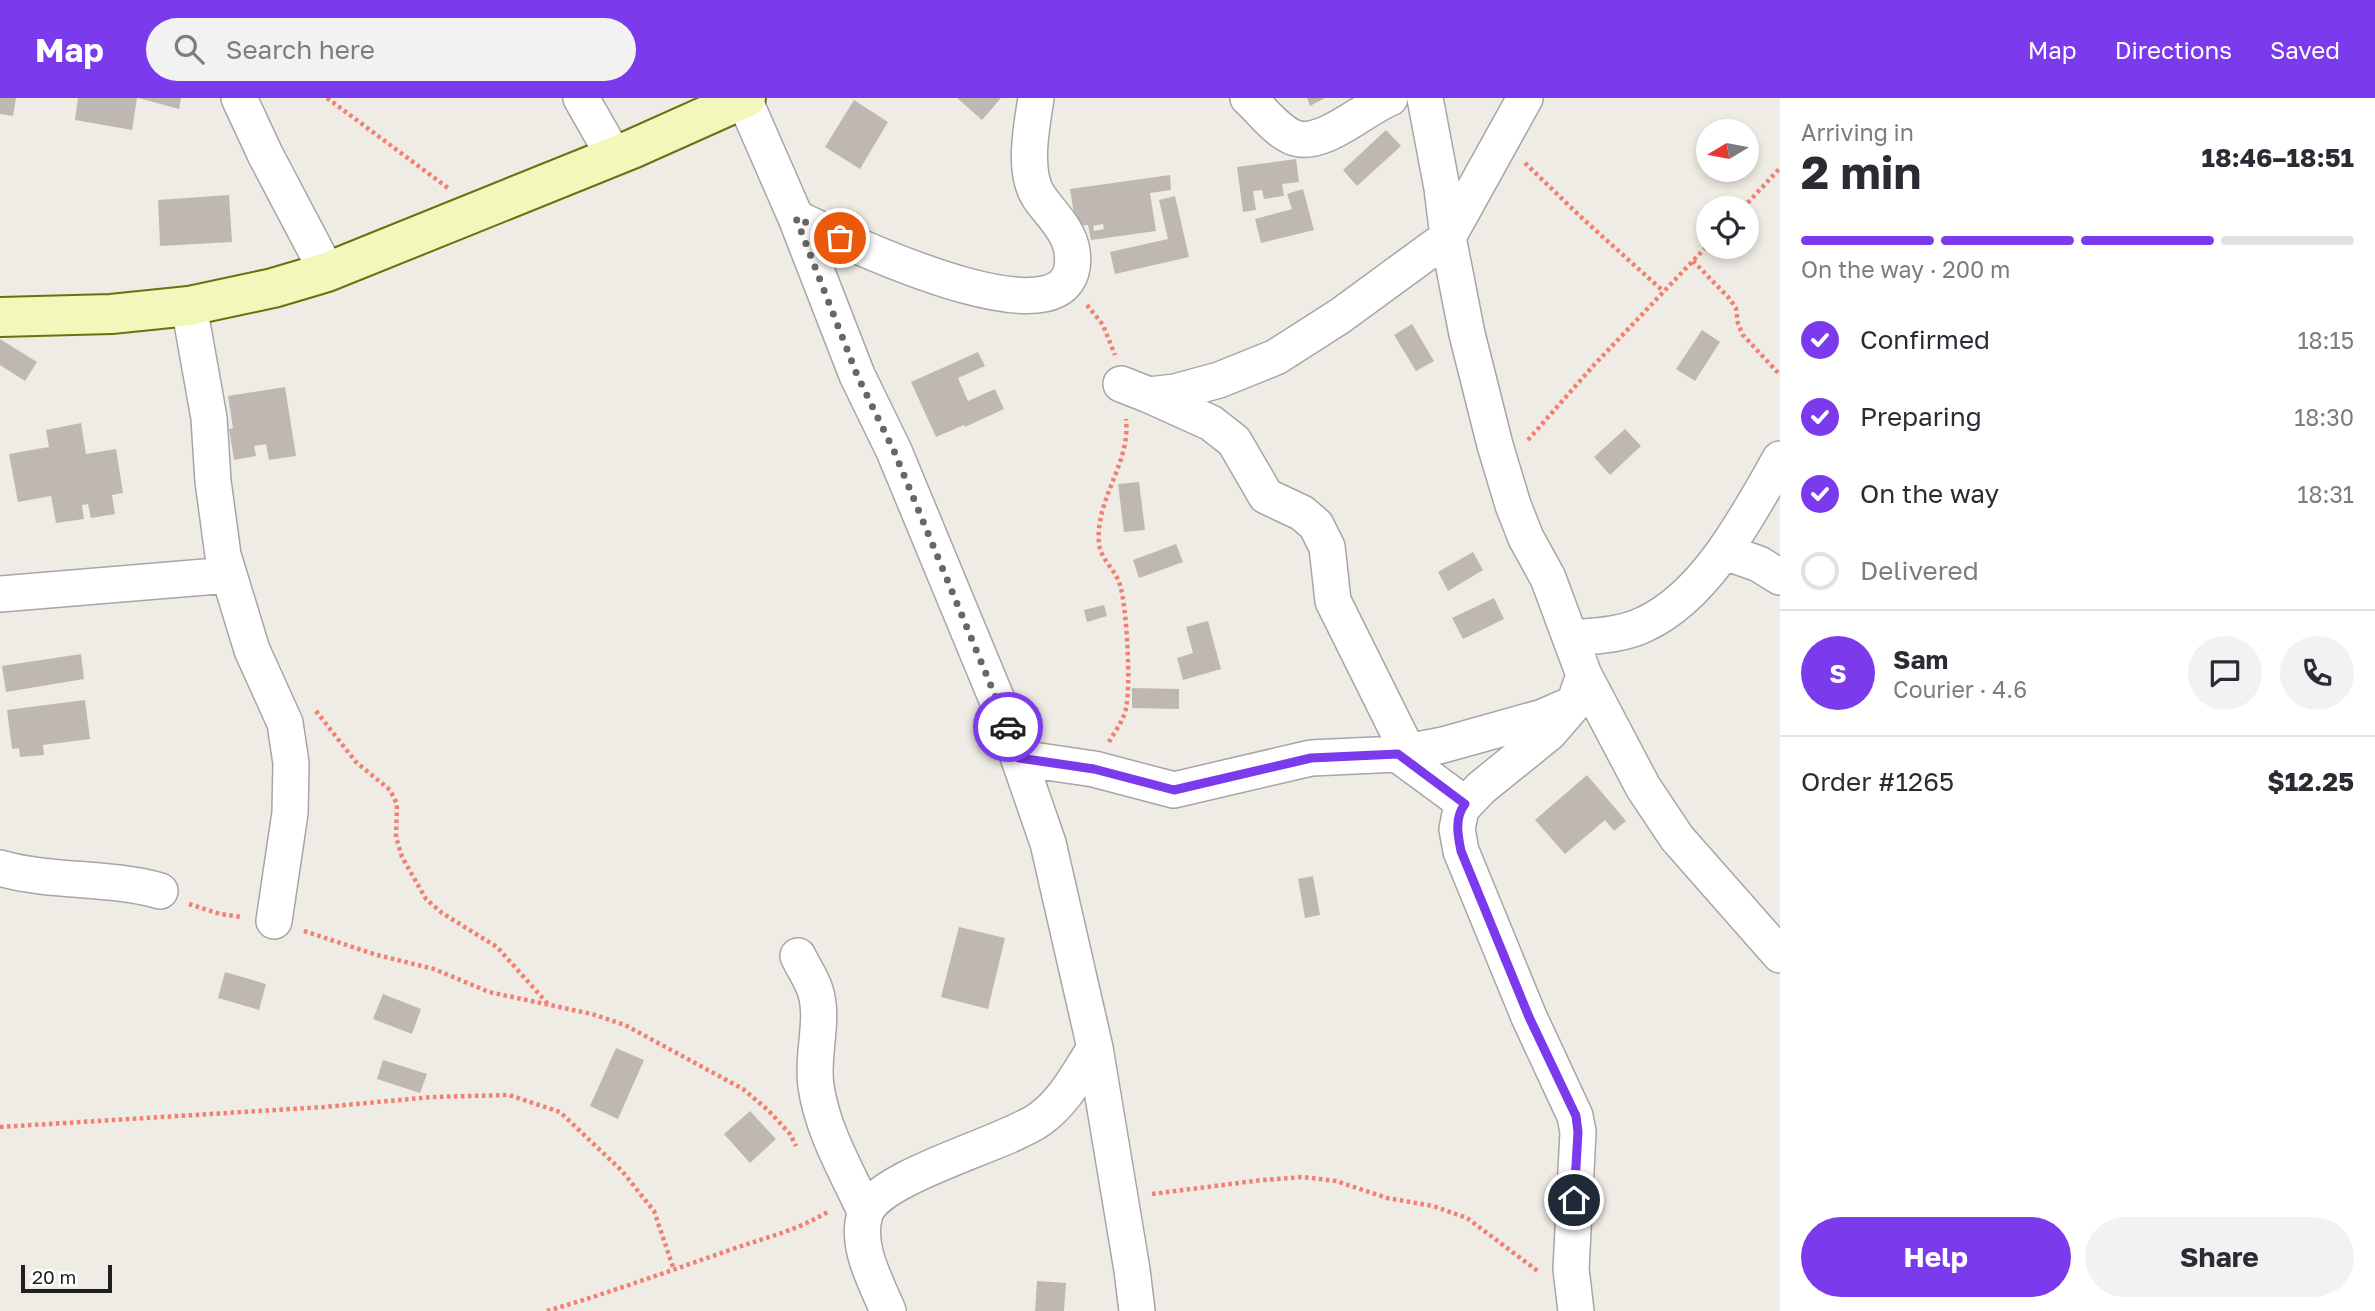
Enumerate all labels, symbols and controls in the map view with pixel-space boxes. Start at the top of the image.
search box [146,18,636,81]
text: Map [35,30,104,69]
icon: search [170,30,208,68]
text: Search here [226,34,375,65]
text: Map [2028,35,2077,64]
text: Directions [2115,35,2232,64]
text: Saved [2270,35,2340,64]
text: Arriving in [1801,118,1914,146]
north arrow [1696,119,1759,182]
map controls [1696,119,1759,259]
text: 18:46–18:51 [2202,142,2354,173]
text: 2 min [1801,144,1921,199]
button: locate [1696,196,1759,259]
pin [810,208,870,268]
icon: bag [821,219,859,257]
text: On the way · 200 m [1801,255,2010,283]
icon: check [1801,321,1839,359]
text: Confirmed [1860,324,1990,355]
text: 18:15 [2297,326,2354,354]
icon: check [1801,398,1839,436]
text: Preparing [1860,401,1982,432]
text: 18:30 [2294,403,2354,431]
icon: check [1801,475,1839,513]
text: On the way [1860,478,1999,509]
text: 18:31 [2297,480,2354,508]
text: Delivered [1860,555,1979,586]
button: chat [2188,636,2262,710]
button: phone [2280,636,2354,710]
text: Sam [1893,644,1948,675]
text: S [1829,658,1847,689]
text: Courier · 4.6 [1893,675,2027,703]
courier [973,692,1043,762]
icon: car [989,708,1027,746]
text: Order #1265 [1801,766,1954,797]
text: $12.25 [2267,766,2354,797]
pin [1544,1170,1604,1230]
icon: home [1555,1181,1593,1219]
button: Help [1801,1217,2071,1297]
button: Share [2085,1217,2354,1297]
scale bar [21,1262,112,1294]
text: 20 m [32,1265,76,1288]

